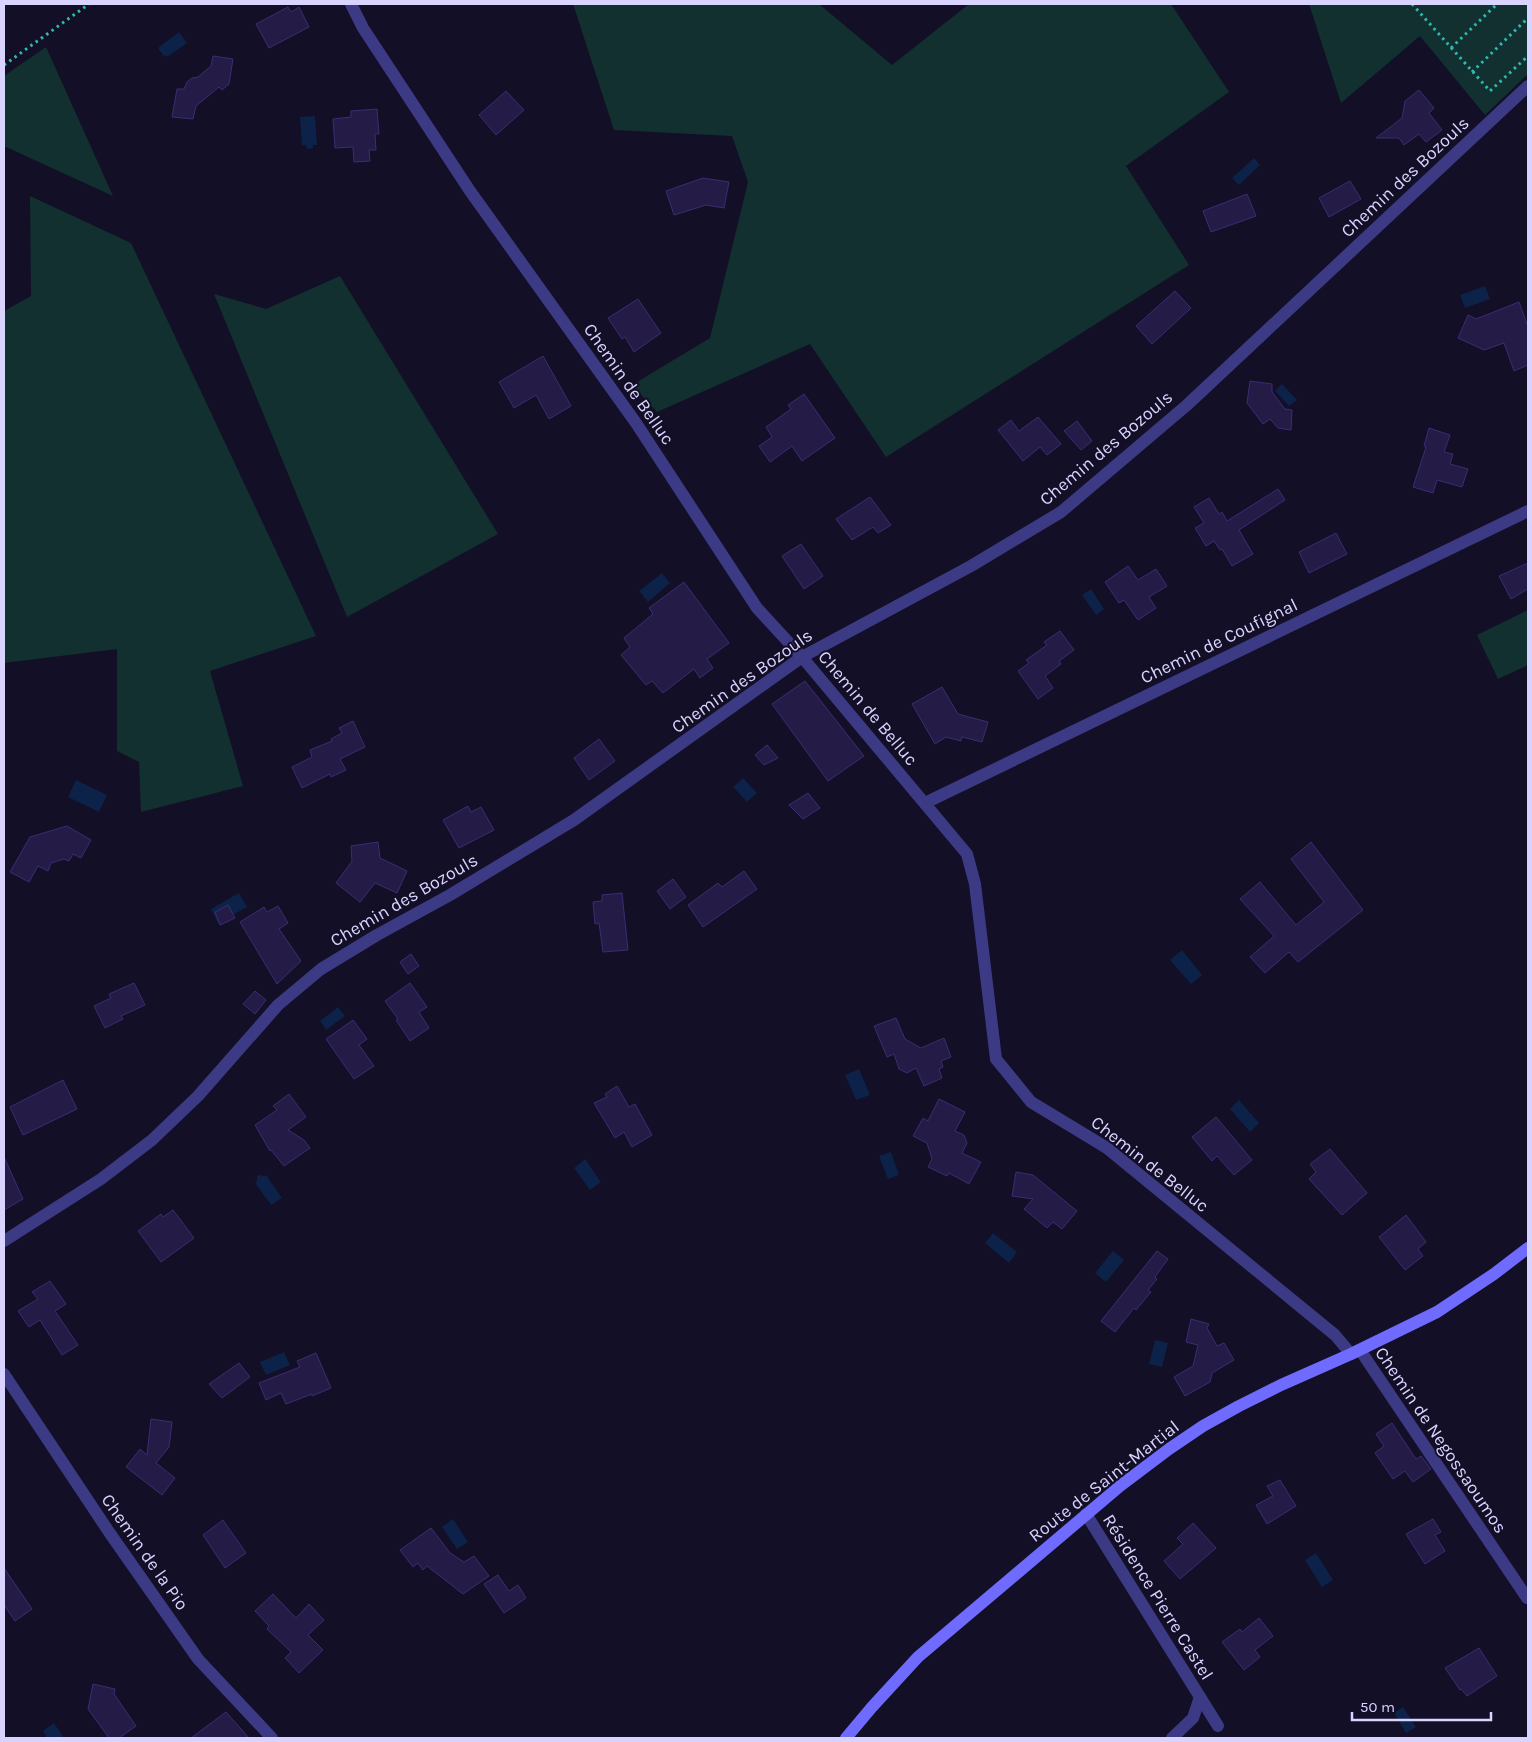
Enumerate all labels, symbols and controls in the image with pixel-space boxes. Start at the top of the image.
street label: Chemin des Bozouls [1336,112,1474,242]
street label: Chemin de Belluc [579,319,679,449]
street label: Chemin des Bozouls [1035,386,1177,510]
street label: Chemin de Coufignal [1137,593,1301,689]
street label: Chemin des Bozouls [667,624,817,738]
street label: Chemin de Belluc [813,646,923,770]
street label: Chemin des Bozouls [326,849,482,951]
street label: Chemin de Belluc [1087,1111,1213,1217]
street label: Chemin de Negossaoumos [1370,1343,1512,1537]
street label: Route de Saint-Martial [1024,1415,1184,1547]
street label: Chemin de la Pio [97,1490,193,1614]
street label: Résidence Pierre Castel [1098,1510,1218,1684]
scale bar [1352,1690,1491,1722]
text: 50 m [1360,1698,1395,1716]

